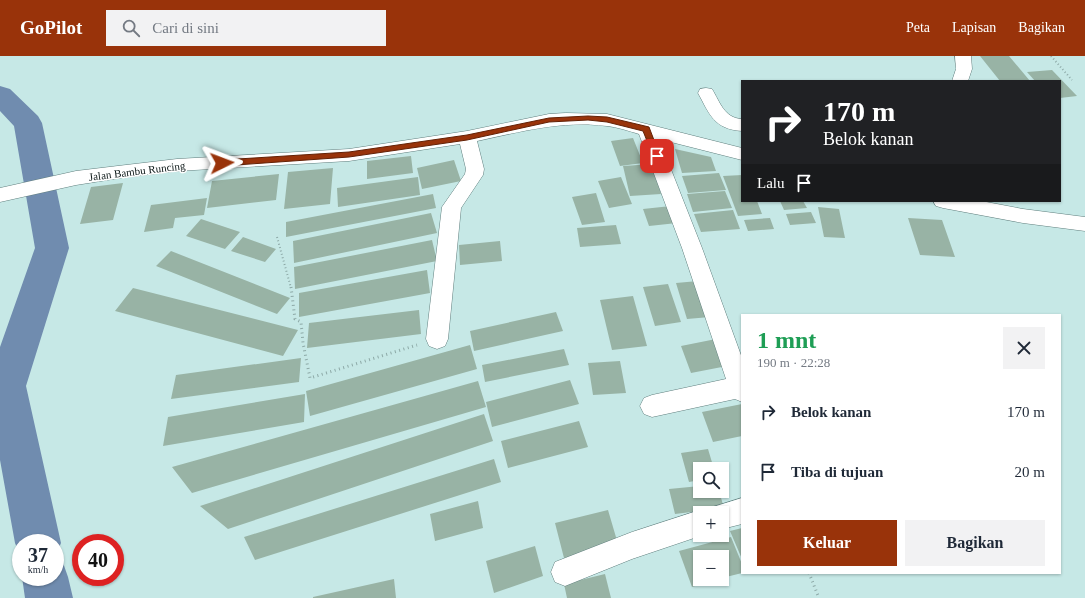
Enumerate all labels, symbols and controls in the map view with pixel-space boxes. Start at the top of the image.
search box [106,10,386,46]
text: GoPilot [20,17,82,38]
icon: search [120,17,142,39]
text: Cari di sini [152,20,219,36]
text: Peta [906,20,930,35]
text: Lapisan [952,20,996,35]
text: Bagikan [1018,20,1065,35]
icon: right [757,96,809,148]
text: 170 m [823,96,895,127]
text: Belok kanan [823,129,913,149]
pin [640,139,674,173]
position arrow [201,142,243,184]
icon: arrive [646,145,668,167]
street label: Jalan Bambu Runcing [88,159,186,183]
icon: arrive [793,172,815,194]
text: Lalu [757,175,785,191]
text: 1 mnt [757,327,816,353]
button: close [1003,327,1045,369]
text: 190 m · 22:28 [757,355,830,370]
icon: right [757,401,779,423]
text: Belok kanan [791,404,871,420]
text: 170 m [1007,404,1045,420]
icon: arrive [757,461,779,483]
map controls [693,462,729,586]
button: search [693,462,729,498]
text: Tiba di tujuan [791,464,883,480]
text: 20 m [1015,464,1045,480]
button: + [693,506,729,542]
button: Keluar [757,520,897,566]
button: Bagikan [905,520,1045,566]
speed limit sign: 40 [72,534,124,586]
text: 37 [28,544,48,566]
button: − [693,550,729,586]
text: km/h [28,564,48,575]

